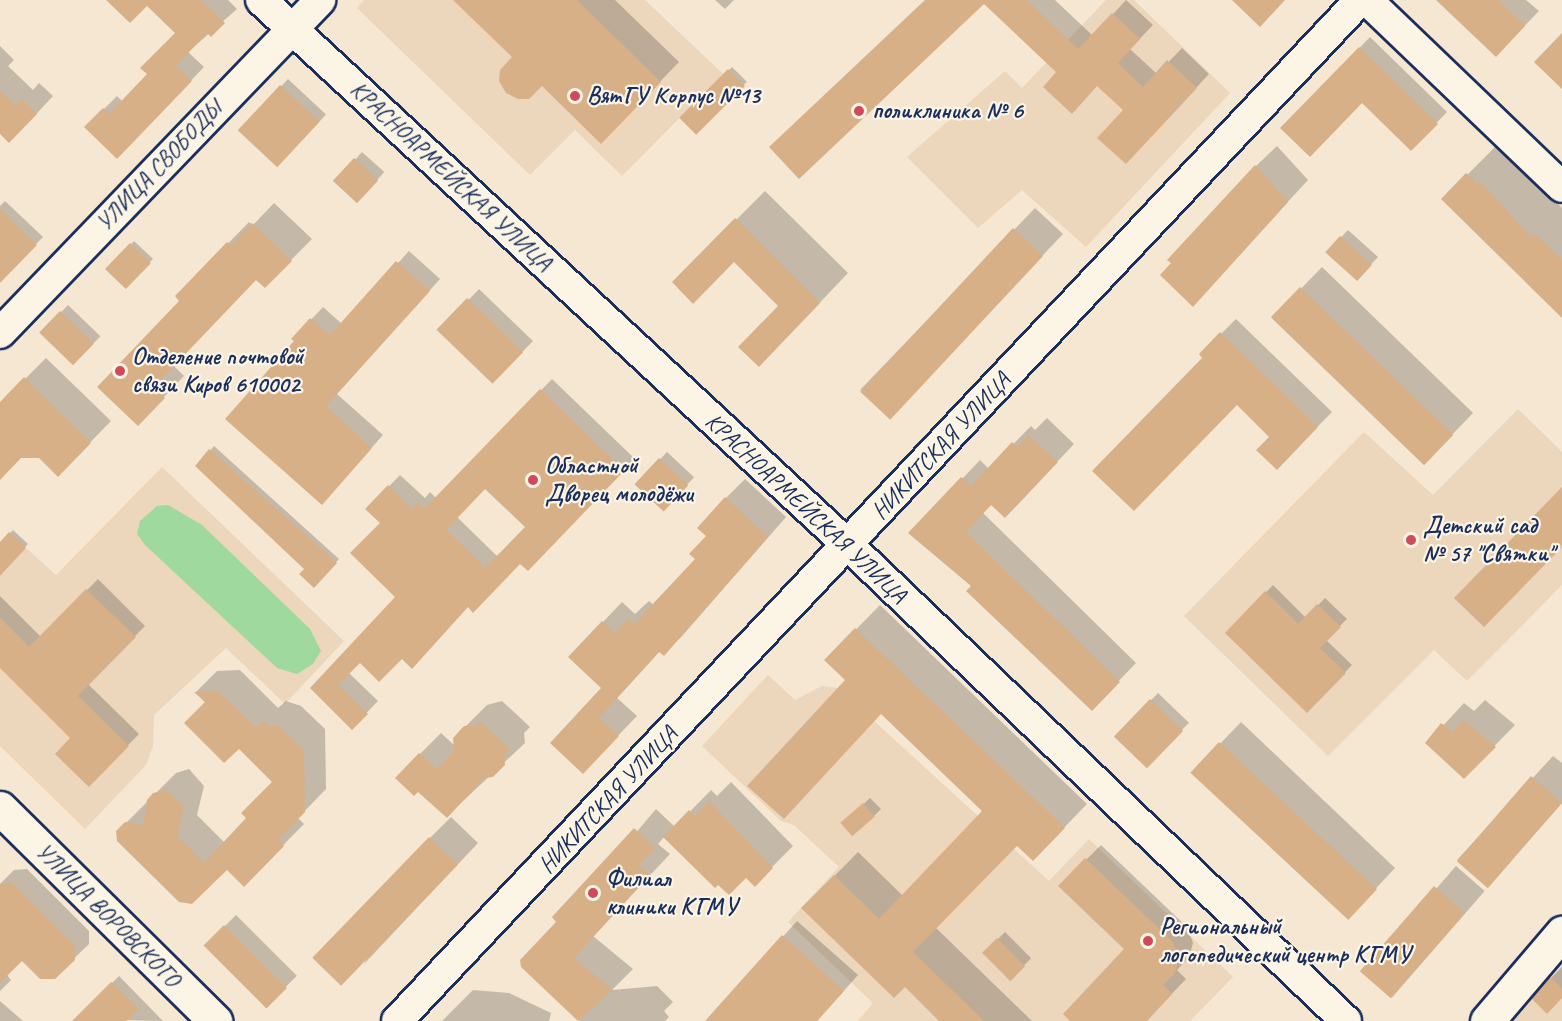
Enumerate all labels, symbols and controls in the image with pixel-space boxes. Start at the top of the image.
street label: КРАСНОАРМЕЙСКАЯ УЛИЦА [345,75,557,277]
place label: ВятГУ Корпус №13 [587,82,759,110]
marker: ВятГУ Корпус №13 [568,89,582,103]
street label: УЛИЦА СВОБОДЫ [90,96,228,236]
place label: поликлиника № 6 [872,97,1023,125]
marker: поликлиника № 6 [850,102,868,120]
place label: Отделение почтовой связи Киров 610002 [132,343,307,399]
marker: Отделение почтовой связи Киров 610002 [113,364,127,378]
street label: НИКИТСКАЯ УЛИЦА [866,367,1016,525]
street label: КРАСНОАРМЕЙСКАЯ УЛИЦА [700,407,912,609]
place label: Областной Дворец молодёжи [545,452,693,508]
marker: Областной Дворец молодёжи [526,473,540,487]
place label: Детский сад № 57 "Святки" [1423,512,1554,568]
marker: Детский сад № 57 "Святки" [1404,533,1418,547]
street label: НИКИТСКАЯ УЛИЦА [533,721,683,879]
street label: УЛИЦА ВОРОВСКОГО [30,837,186,993]
place label: Филиал клиники КГМУ [606,865,737,921]
marker: Филиал клиники КГМУ [584,884,602,902]
place label: Региональный логопедический центр КГМУ [1160,913,1410,969]
marker: Региональный логопедический центр КГМУ [1141,934,1155,948]

